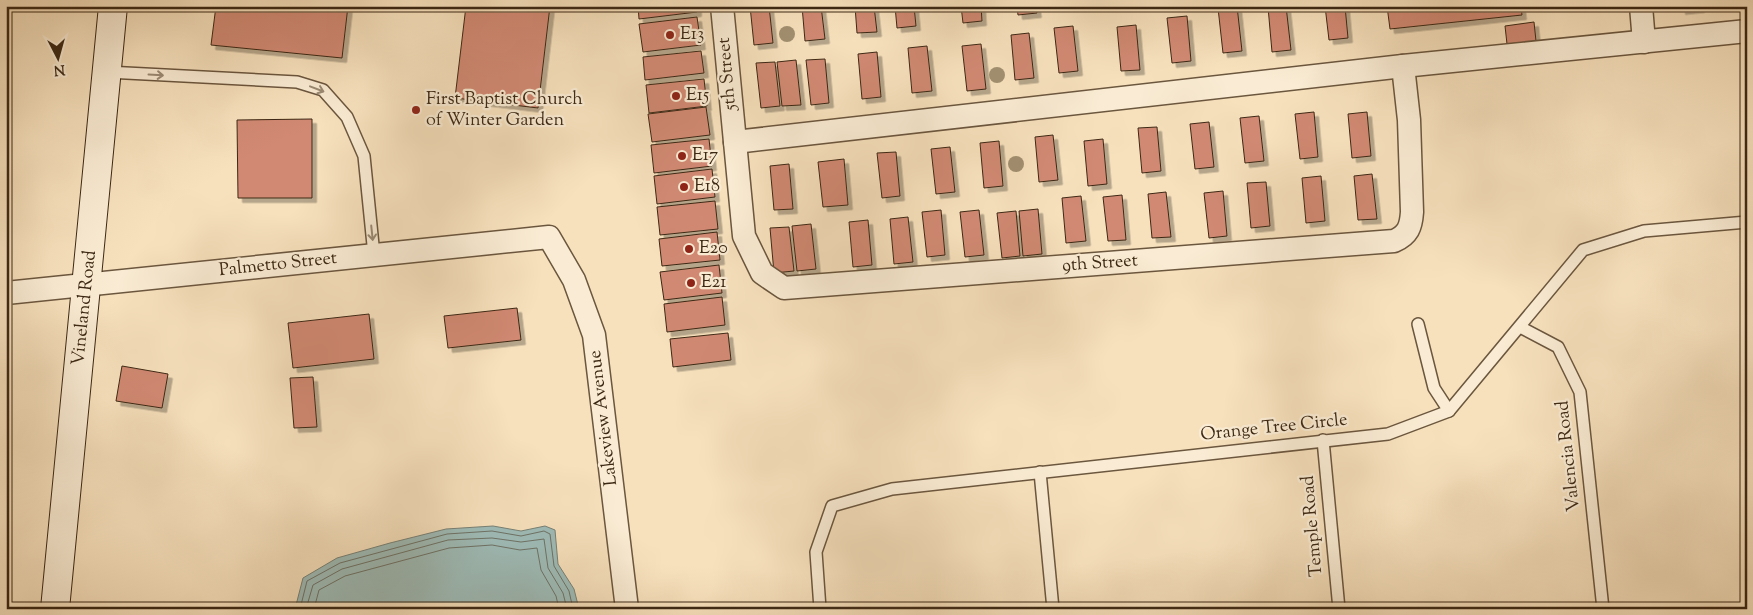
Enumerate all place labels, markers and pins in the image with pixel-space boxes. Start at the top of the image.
place label: E13 [680,22,704,48]
marker: E13 [664,29,676,41]
place label: E15 [686,83,709,109]
place label: First Baptist Church of Winter Garden [426,87,583,134]
marker: E15 [670,90,682,102]
marker: First Baptist Church of Winter Garden [410,104,422,116]
place label: E17 [692,143,718,169]
marker: E17 [676,150,688,162]
place label: E18 [694,174,720,200]
marker: E18 [678,181,690,193]
place label: E20 [699,236,728,262]
marker: E20 [683,243,695,255]
place label: E21 [701,270,726,296]
marker: E21 [685,277,697,289]

